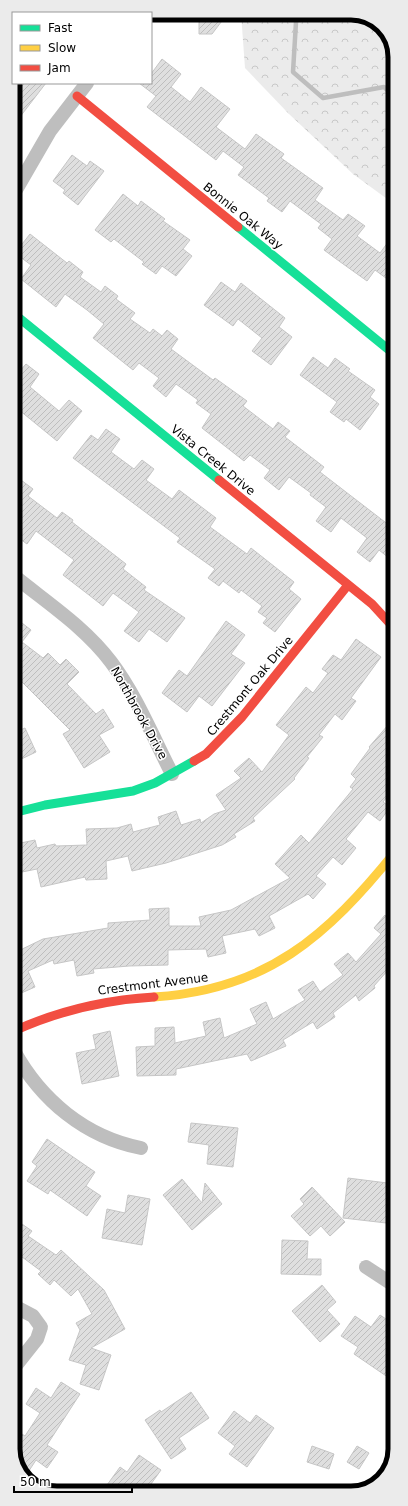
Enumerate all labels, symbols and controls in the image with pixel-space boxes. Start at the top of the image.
legend [12,12,152,84]
text: Fast [48,21,72,35]
text: Slow [48,41,76,55]
text: Jam [47,61,71,75]
street label: Bonnie Oak Way [200,180,286,252]
street label: Vista Creek Drive [168,422,258,498]
street label: Crestmont Oak Drive [204,633,296,739]
street label: Northbrook Drive [108,664,170,762]
street label: Crestmont Avenue [97,970,209,998]
scale bar [14,1468,132,1494]
text: 50 m [20,1475,51,1489]

